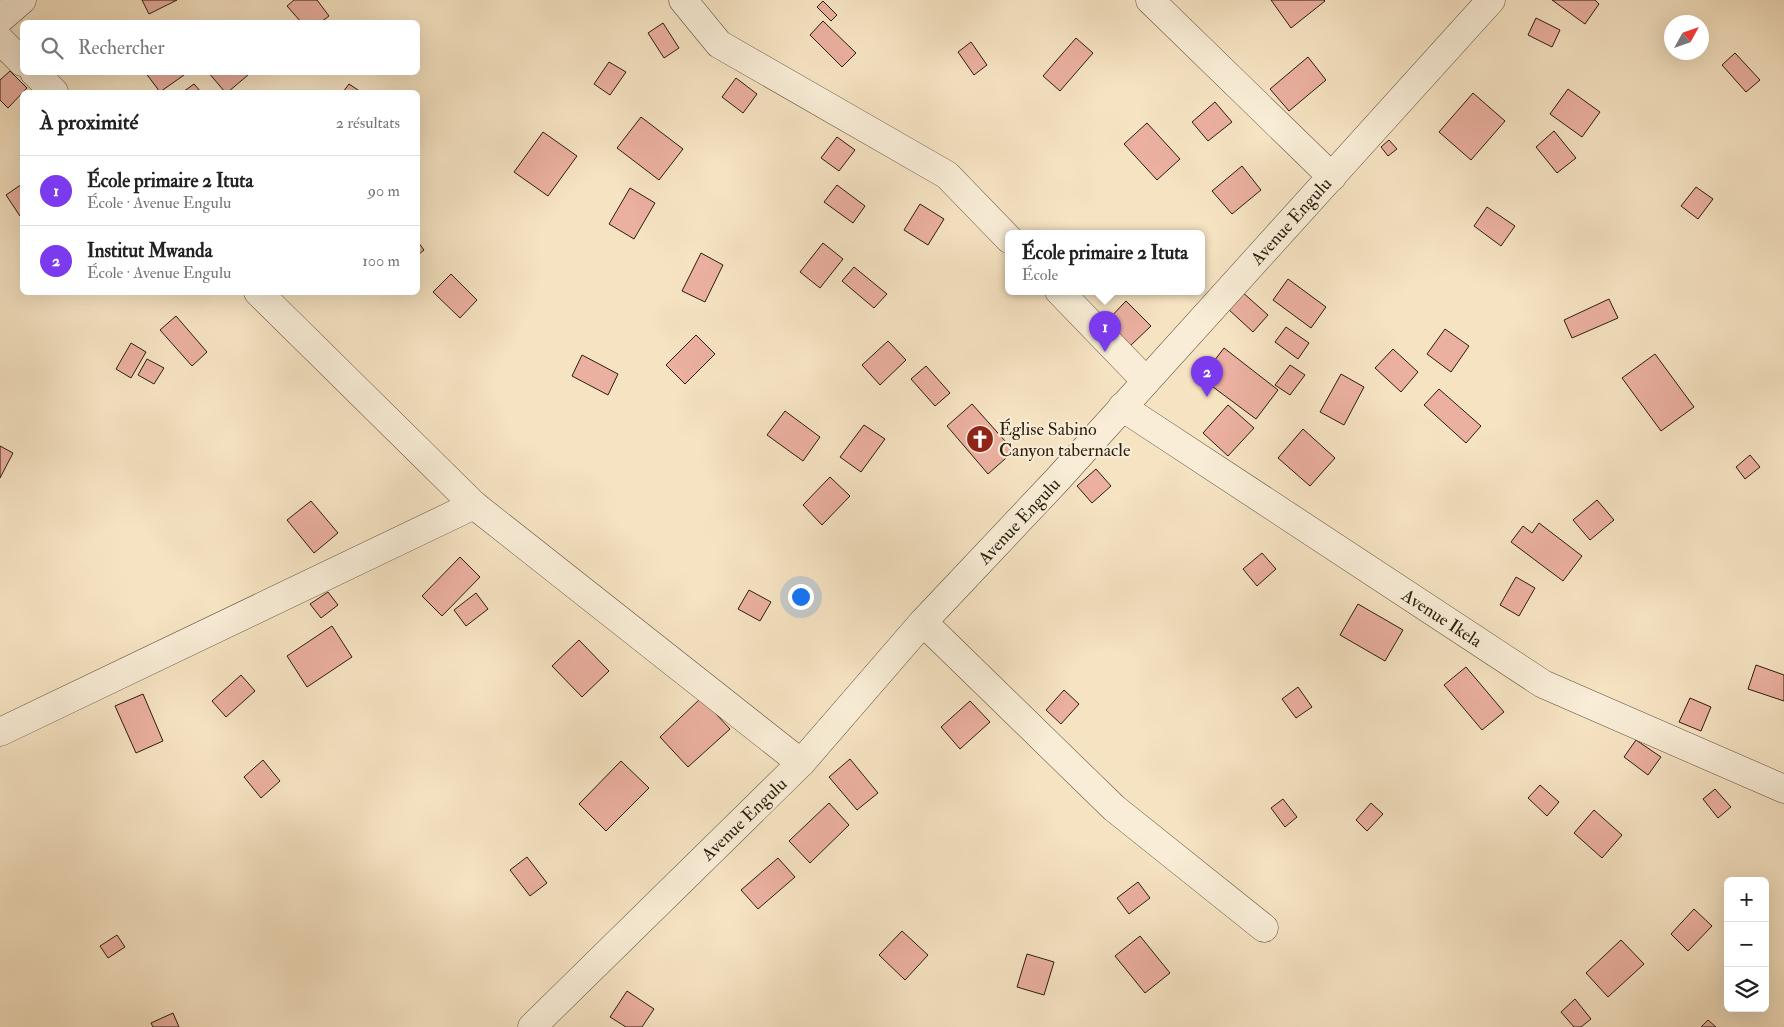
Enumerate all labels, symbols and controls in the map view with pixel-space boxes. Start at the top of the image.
north arrow [1664,15,1709,60]
search box [20,20,420,75]
icon: search [38,34,66,62]
text: Rechercher [78,36,165,60]
text: À proximité [40,109,138,136]
text: 2 résultats [336,113,400,133]
text: École primaire 2 Ituta [87,169,253,193]
street label: Avenue Engulu [1245,173,1337,271]
text: 1 [53,181,59,201]
text: 90 m [368,181,400,201]
text: École · Avenue Engulu [87,193,231,213]
popup [1005,230,1205,295]
text: Institut Mwanda [87,239,212,263]
text: École primaire 2 Ituta [1022,241,1188,265]
text: 2 [52,251,60,271]
text: 100 m [362,251,400,271]
text: École · Avenue Engulu [87,263,231,283]
text: École [1022,265,1058,285]
pin: 1 [1089,311,1121,352]
pin: 2 [1191,356,1223,397]
place label: Église Sabino Canyon tabernacle [999,418,1131,462]
church icon: Église Sabino Canyon tabernacle [965,424,995,454]
street label: Avenue Engulu [973,473,1065,570]
street label: Avenue Ikela [1396,583,1487,653]
your location [788,584,814,610]
street label: Avenue Engulu [696,773,792,867]
map controls [1724,877,1769,1012]
button: + [1724,877,1769,922]
button: − [1724,922,1769,967]
button: layers [1724,967,1769,1012]

